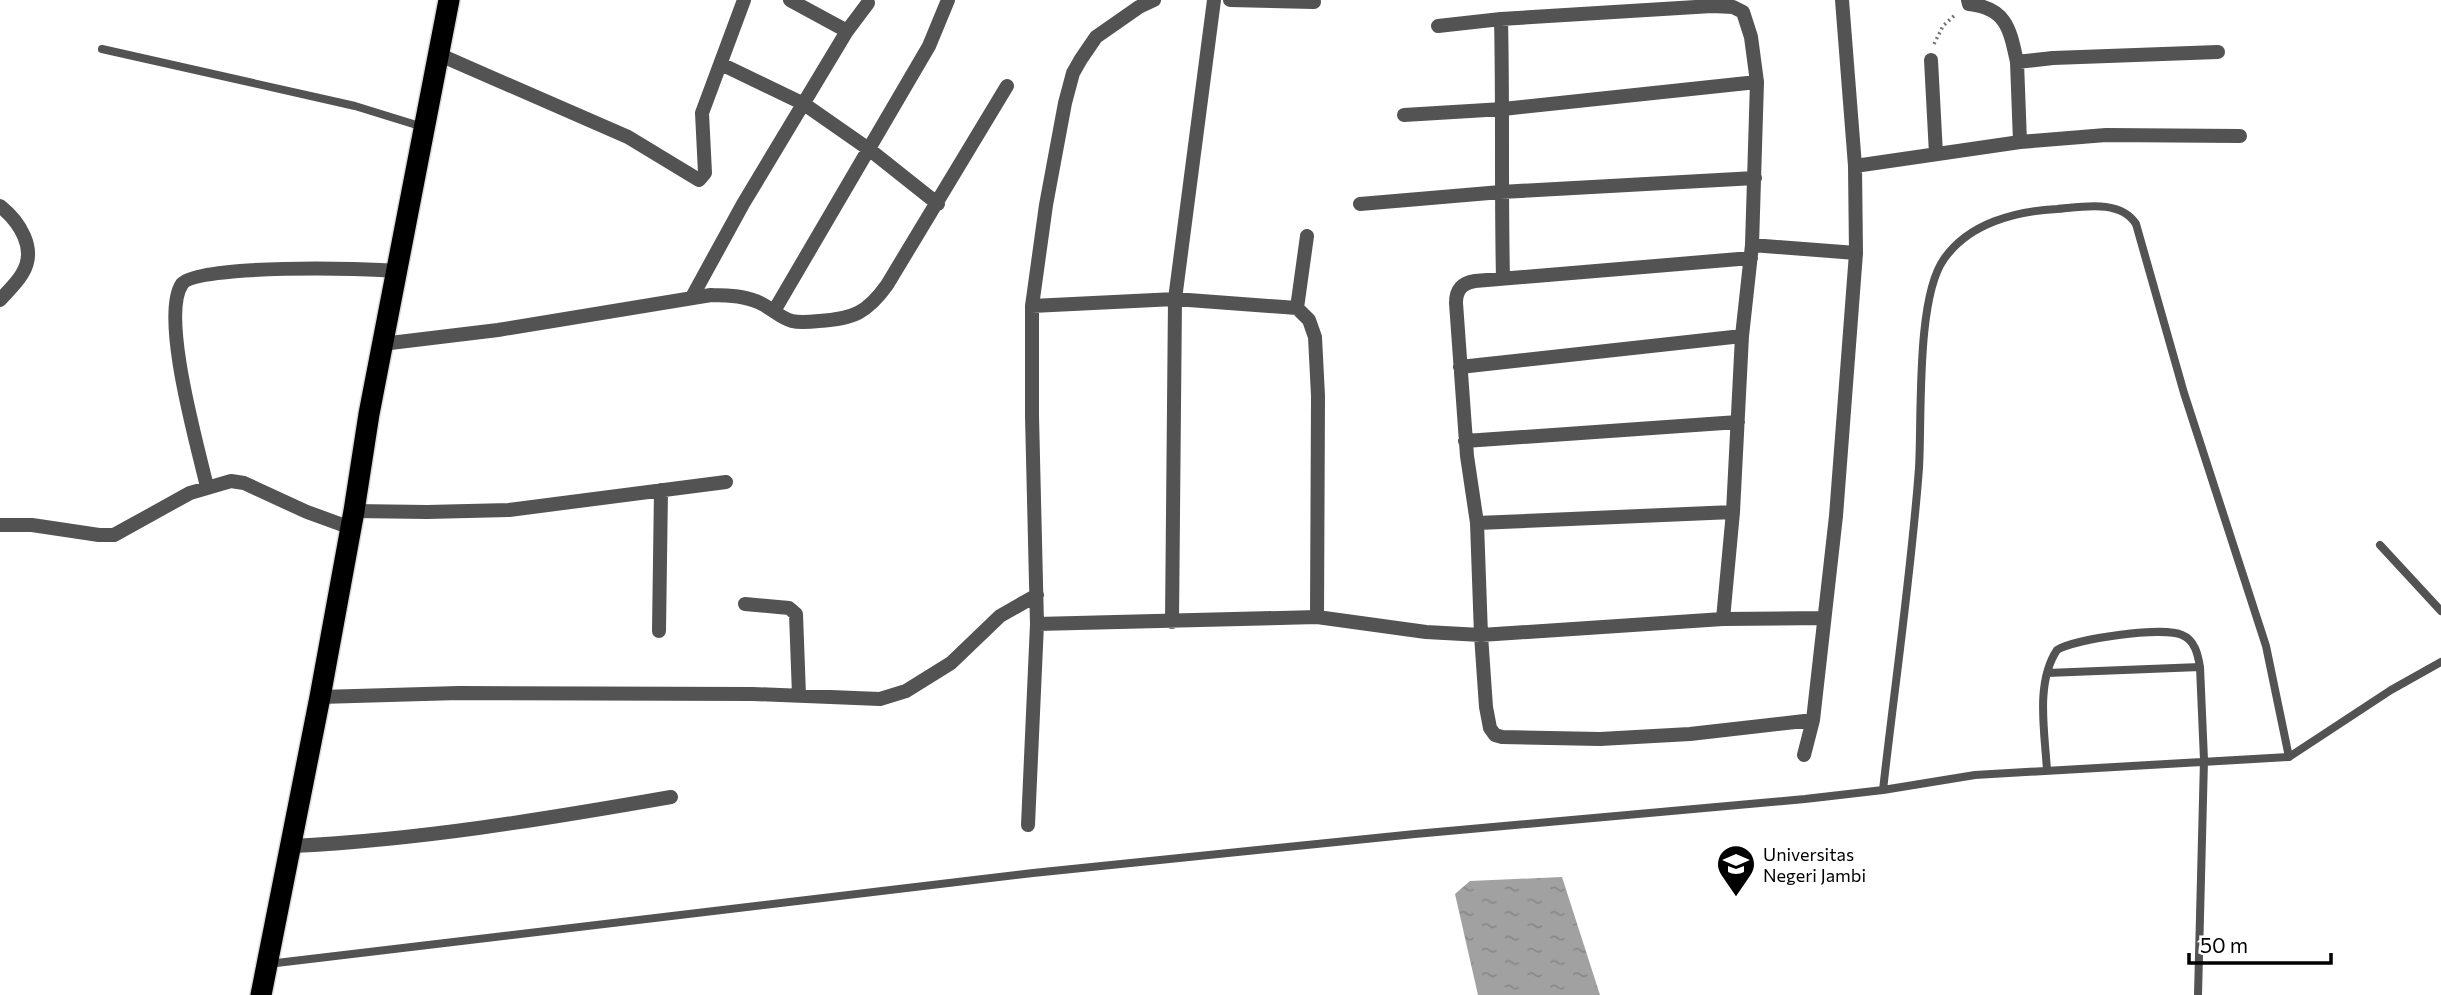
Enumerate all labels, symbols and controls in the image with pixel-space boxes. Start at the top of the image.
school or university icon: Universitas Negeri Jambi [1715,843,1757,898]
place label: Universitas Negeri Jambi [1763,843,1866,886]
scale bar [2189,922,2331,966]
text: 50 m [2200,932,2248,957]

